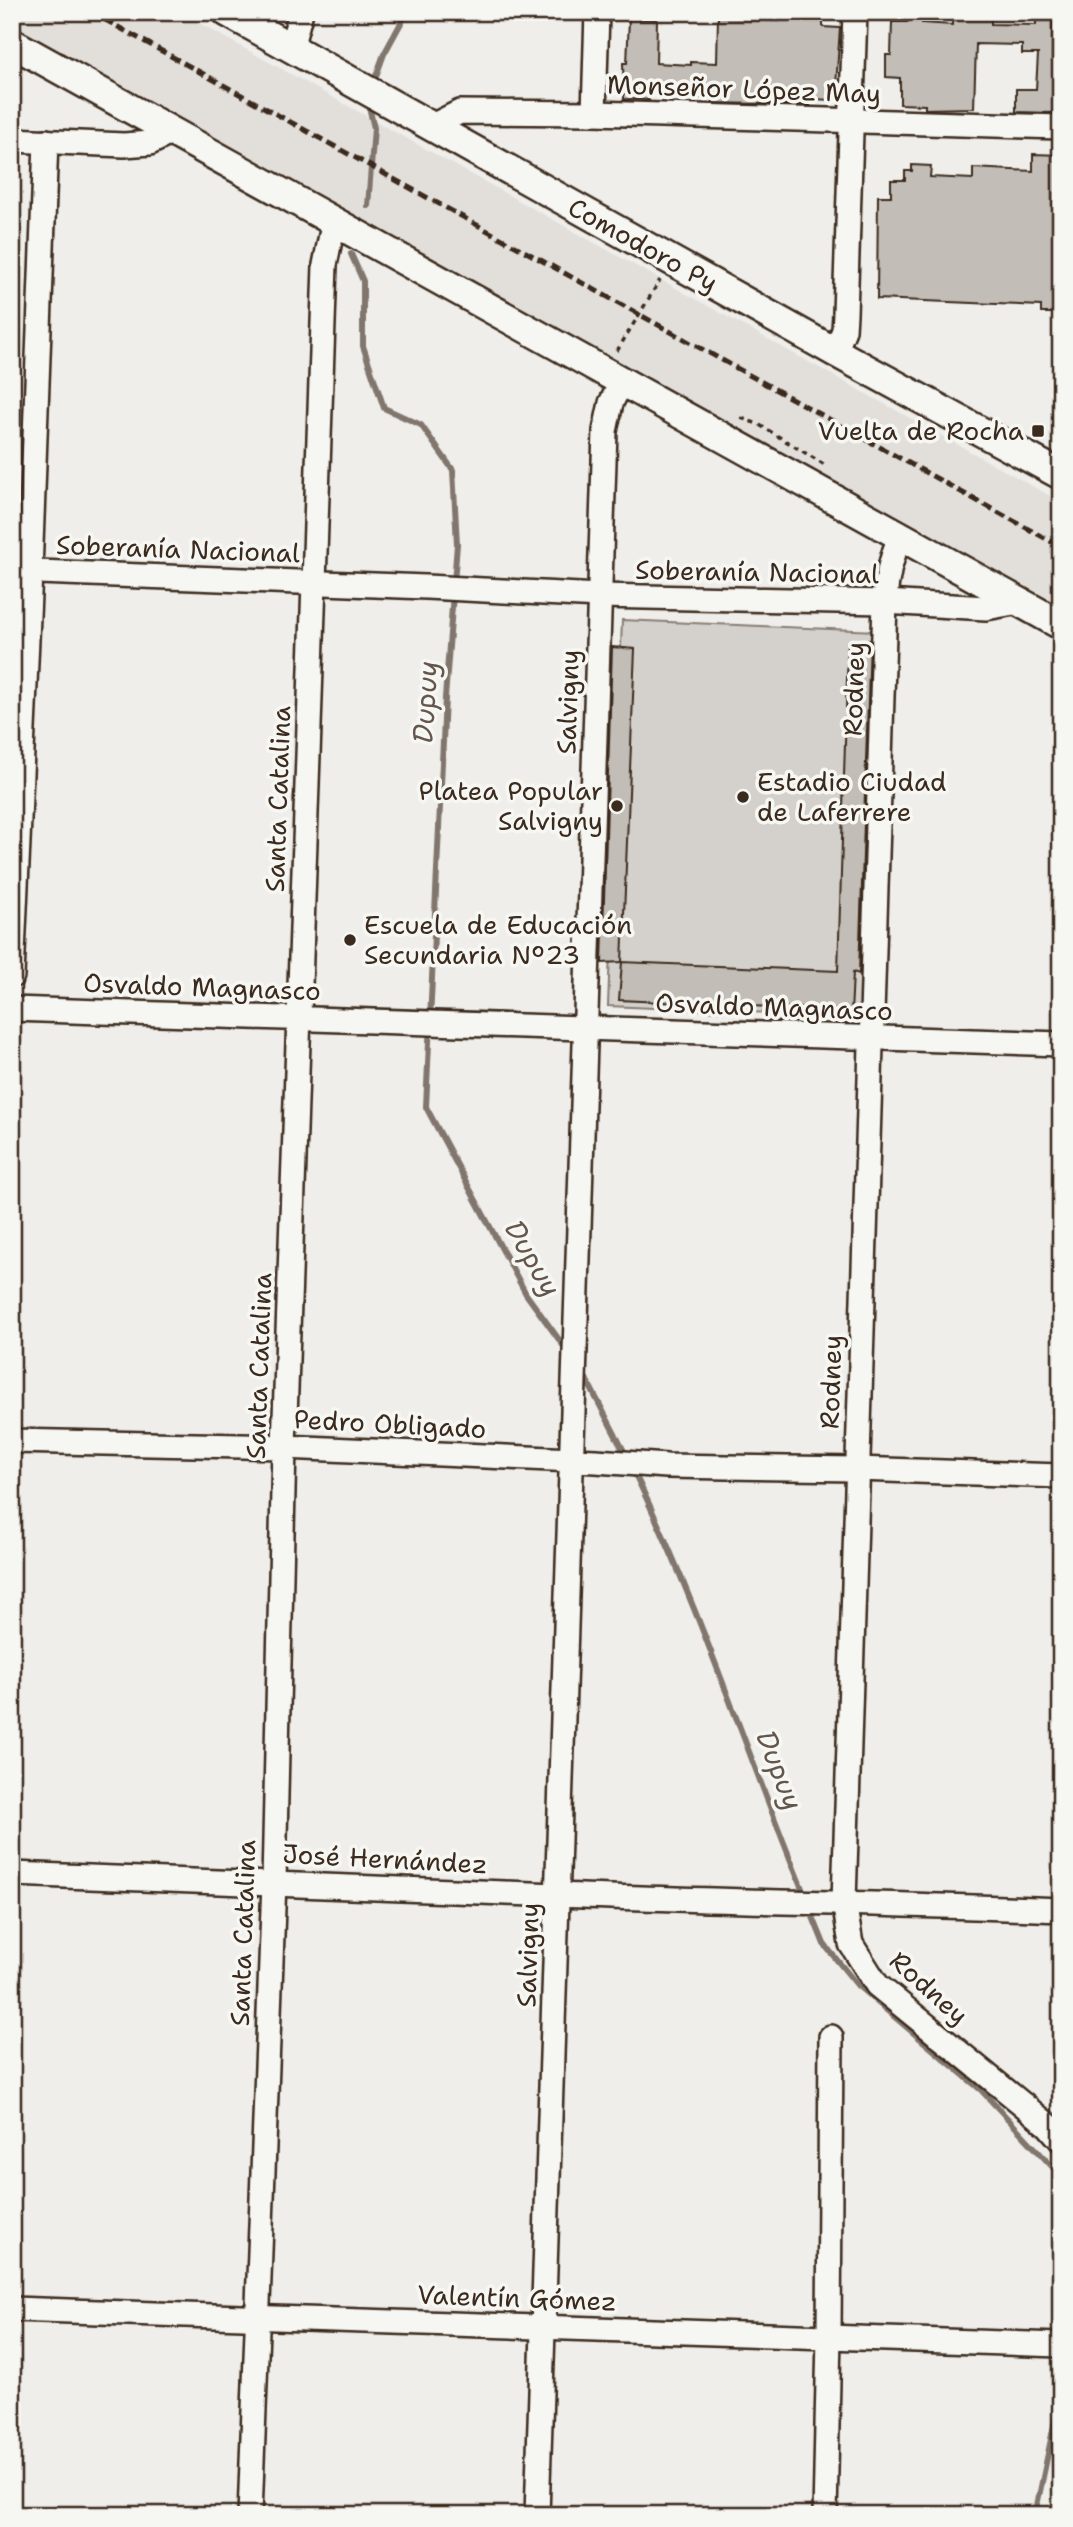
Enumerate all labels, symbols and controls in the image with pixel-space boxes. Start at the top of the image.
street label: Monseñor López May [606,66,882,111]
street label: Comodoro Py [562,189,724,300]
place label: Vuelta de Rocha [818,413,1024,448]
marker: Vuelta de Rocha [1030,423,1046,439]
street label: Soberanía Nacional [56,527,301,570]
street label: Soberanía Nacional [635,552,879,591]
street label: Rodney [834,641,873,737]
street label: Salvigny [548,649,587,755]
water label: Dupuy [403,659,447,745]
street label: Santa Catalina [257,705,298,893]
place label: Estadio Ciudad de Laferrere [757,764,946,829]
place label: Platea Popular Salvigny [418,773,603,838]
marker: Estadio Ciudad de Laferrere [735,789,751,805]
marker: Platea Popular Salvigny [609,798,625,814]
place label: Escuela de Educación Secundaria Nº23 [364,907,632,972]
marker: Escuela de Educación Secundaria Nº23 [342,932,358,948]
street label: Osvaldo Magnasco [83,965,321,1008]
street label: Osvaldo Magnasco [655,985,893,1028]
water label: Dupuy [496,1213,570,1303]
street label: Santa Catalina [238,1272,279,1460]
street label: Rodney [811,1334,850,1430]
street label: Pedro Obligado [293,1401,487,1446]
water label: Dupuy [747,1725,813,1815]
street label: José Hernández [282,1836,488,1881]
street label: Santa Catalina [222,1839,263,2027]
street label: Salvigny [508,1902,547,2008]
street label: Rodney [882,1943,976,2032]
street label: Valentín Gómez [417,2277,617,2318]

